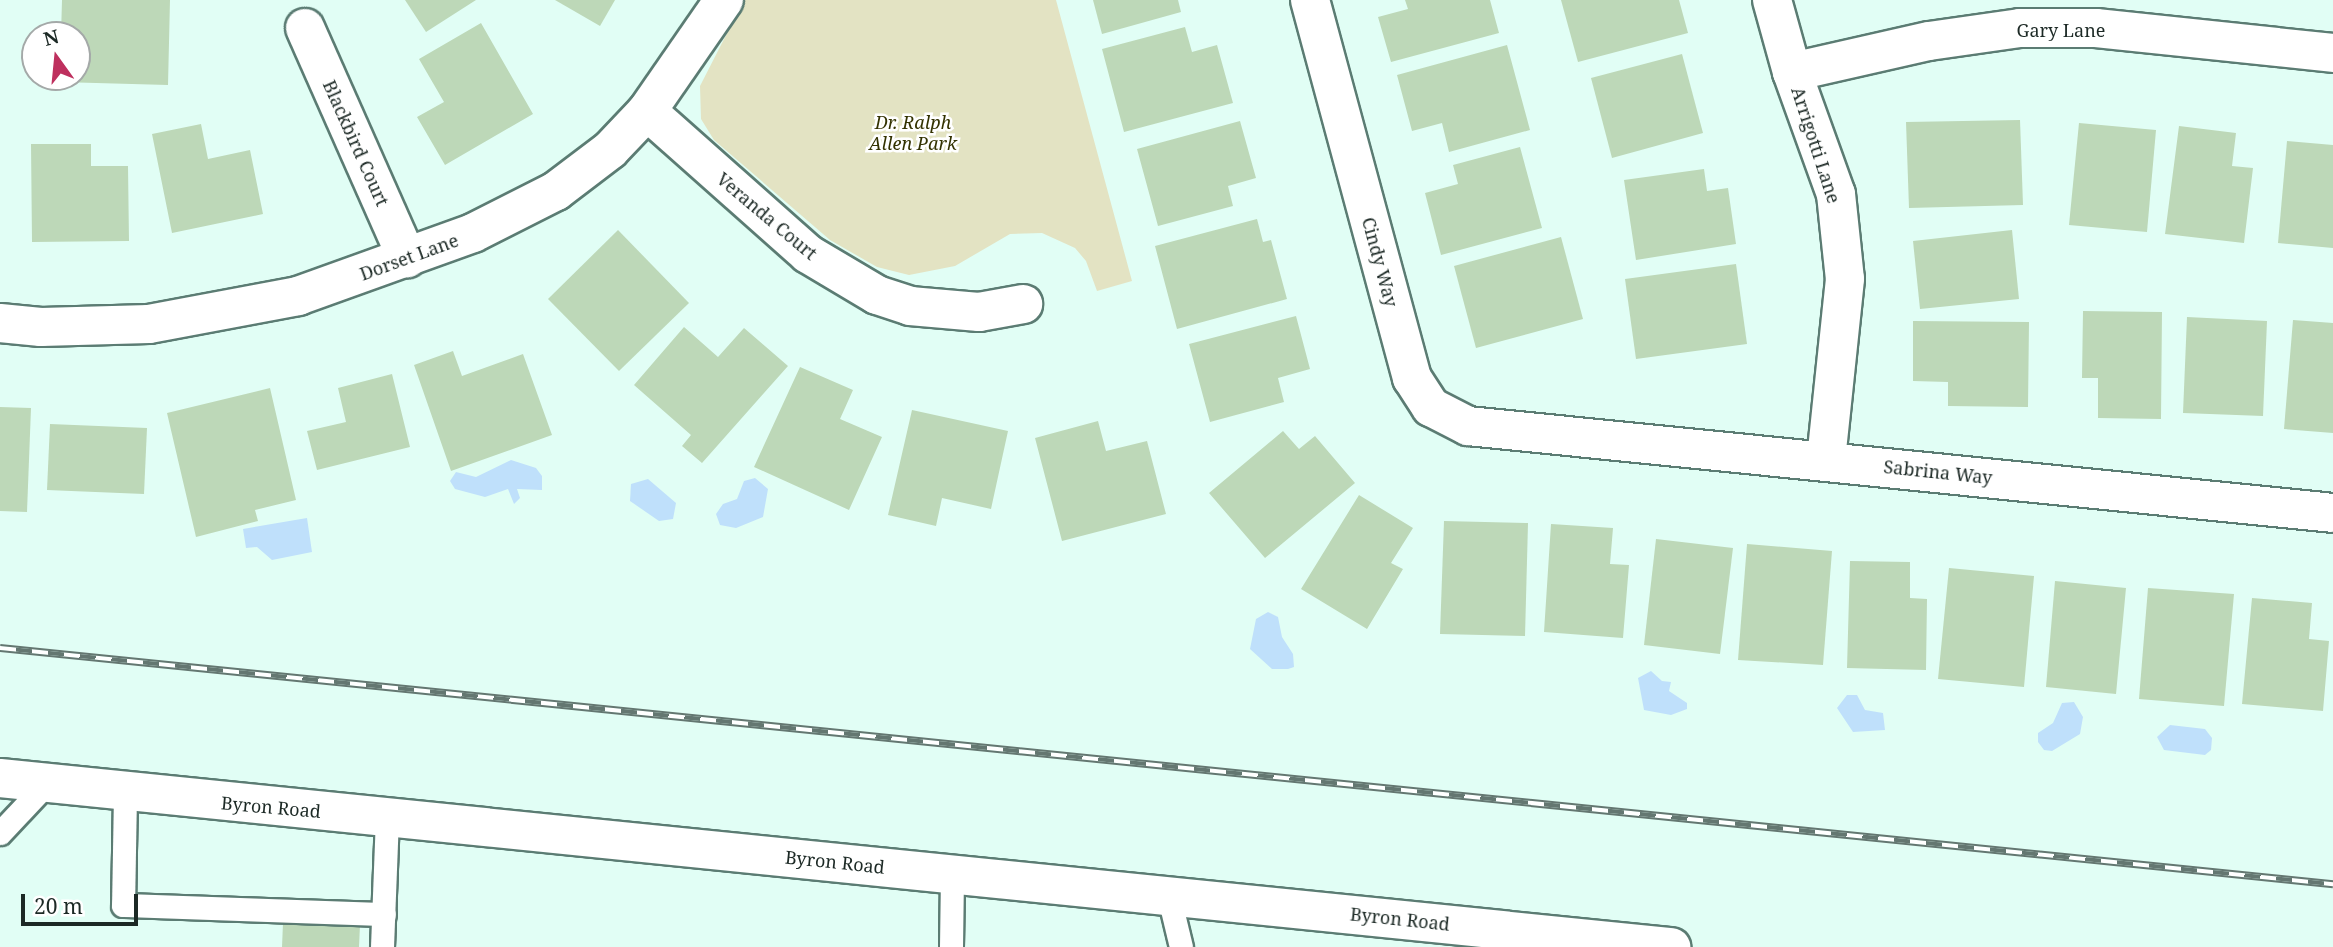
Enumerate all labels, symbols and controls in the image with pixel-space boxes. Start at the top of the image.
street label: Gary Lane [2017,19,2105,41]
north arrow [21,21,91,91]
text: N [40,23,62,52]
street label: Blackbird Court [319,77,393,209]
street label: Arrigotti Lane [1787,84,1845,206]
park label: Dr. Ralph Allen Park [869,112,957,154]
street label: Veranda Court [713,168,821,264]
street label: Cindy Way [1358,215,1402,309]
street label: Dorset Lane [357,229,461,285]
street label: Sabrina Way [1883,456,1993,488]
street label: Byron Road [220,792,322,822]
street label: Byron Road [784,846,886,878]
scale bar [24,880,142,924]
text: 20 m [34,892,83,920]
street label: Byron Road [1349,903,1451,935]

